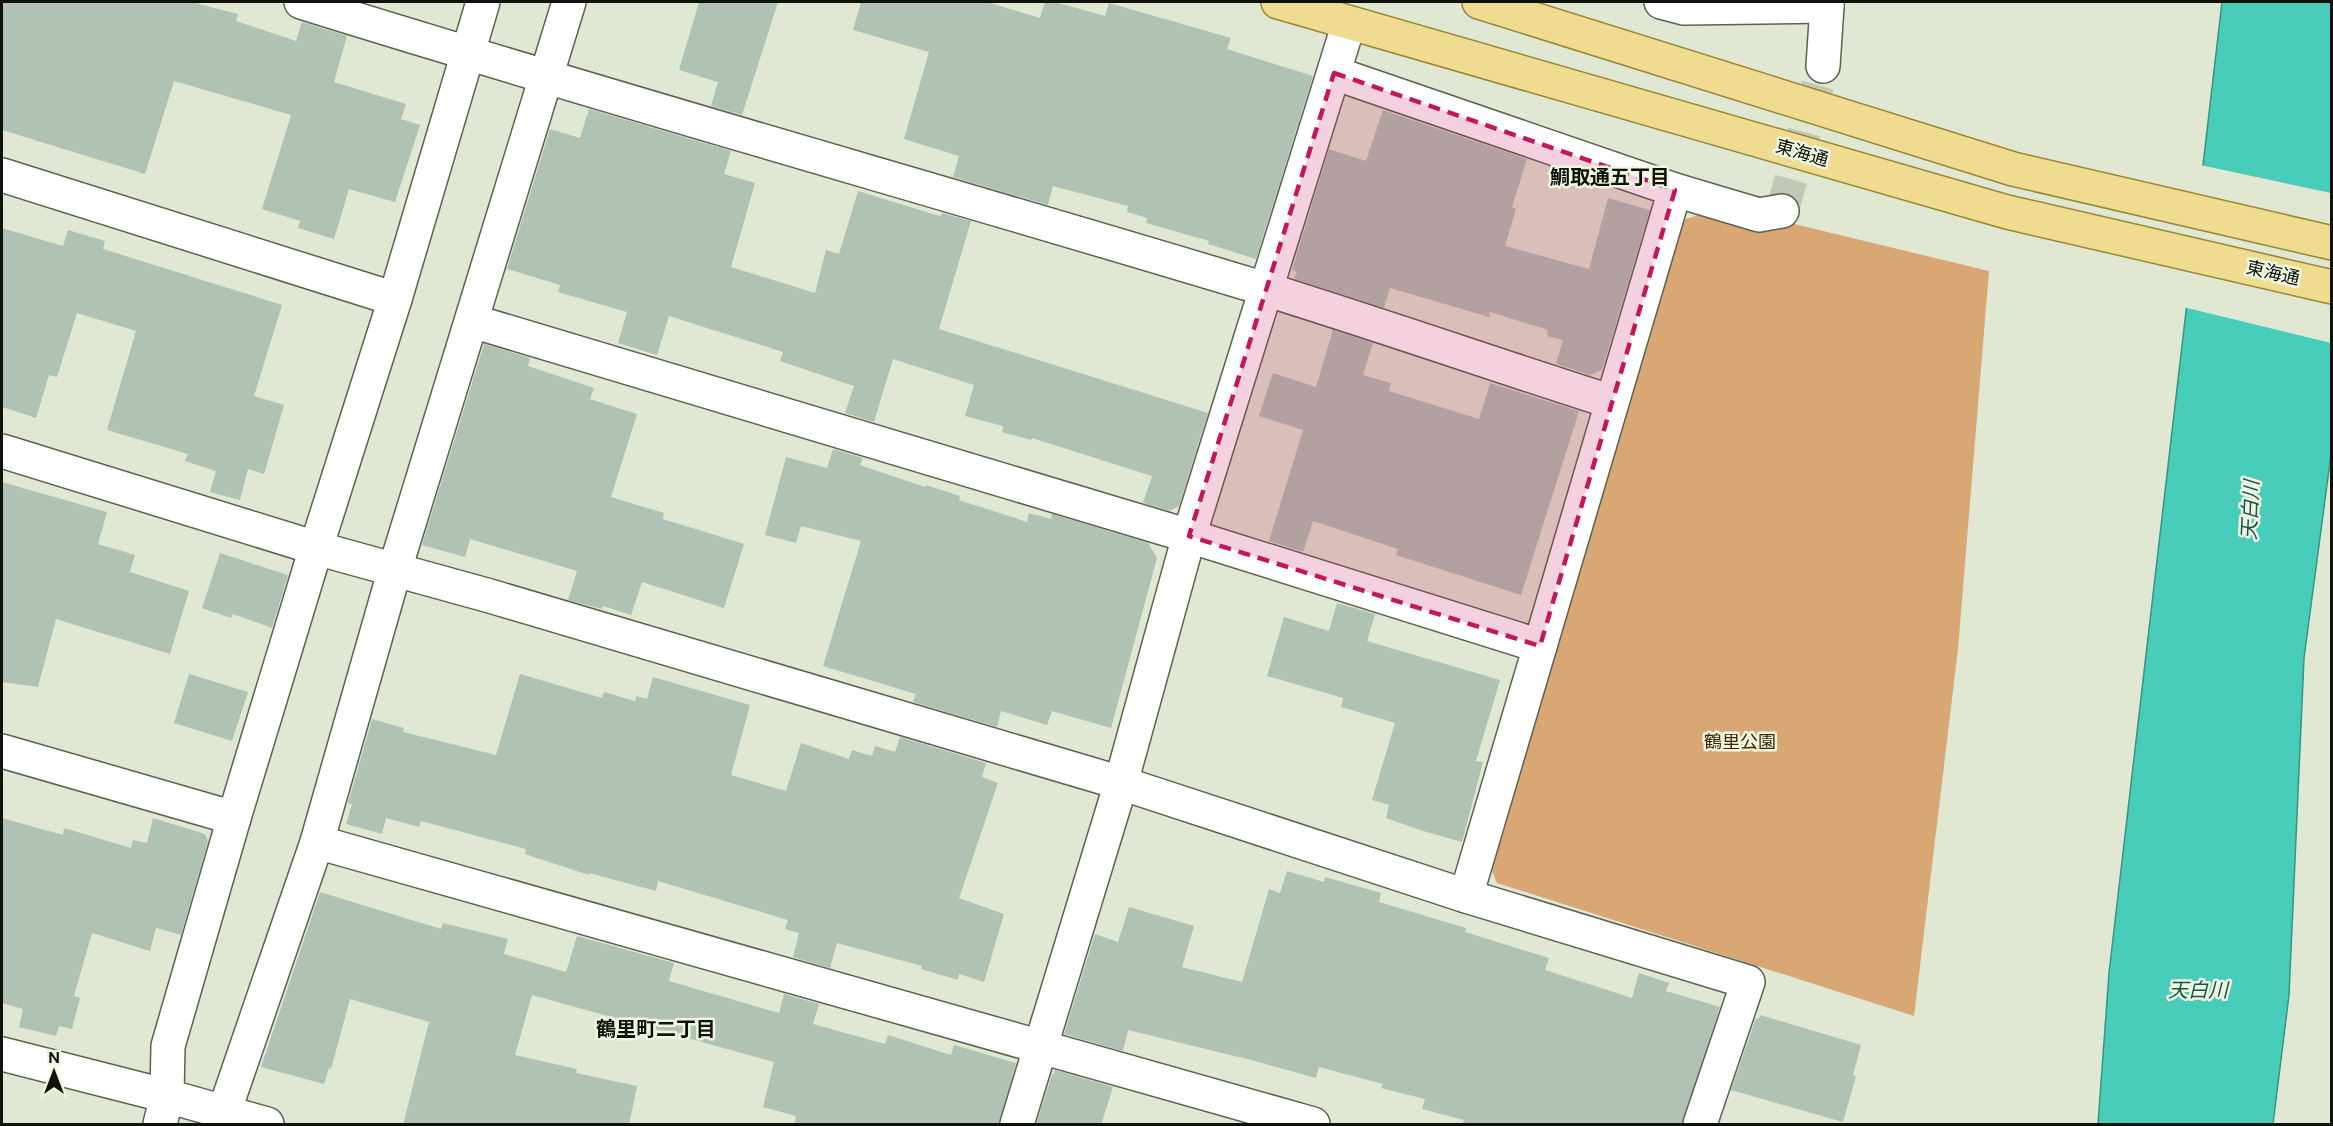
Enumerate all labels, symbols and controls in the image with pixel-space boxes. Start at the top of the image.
street label: 東海通 [1773,134,1831,172]
district label: 鯛取通五丁目 [1550,164,1670,190]
street label: 東海通 [2244,255,2302,291]
water label: 天白川 [2235,477,2265,541]
park label: 鶴里公園 [1704,730,1776,754]
water label: 天白川 [2168,977,2230,1003]
district label: 鶴里町二丁目 [596,1016,716,1042]
north arrow [24,1042,84,1102]
text: N [48,1047,60,1068]

